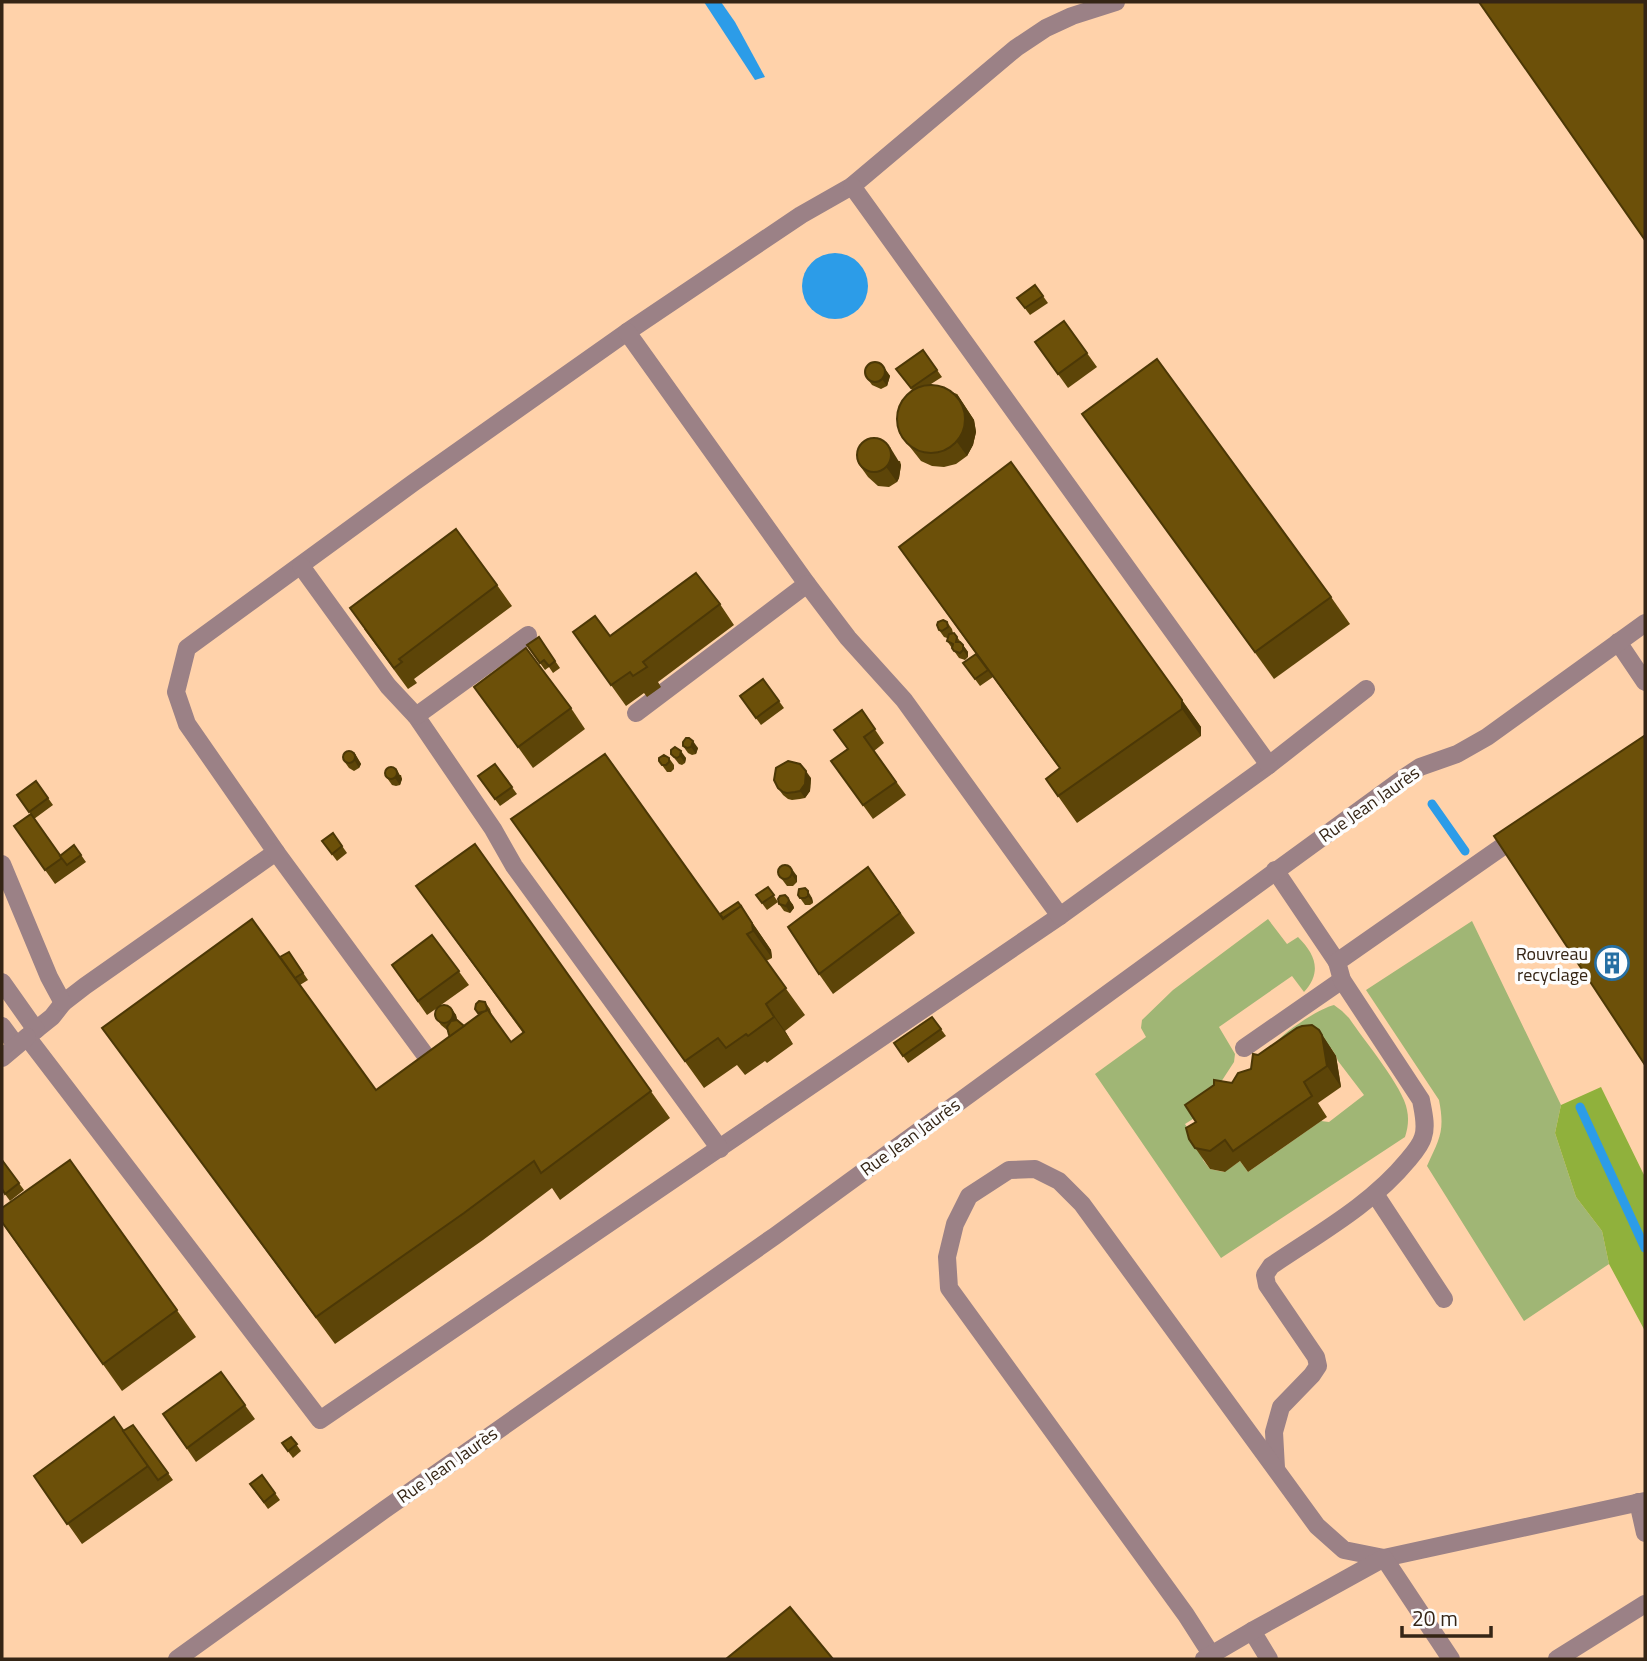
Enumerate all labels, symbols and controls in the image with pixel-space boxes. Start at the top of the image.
street label: Rue Jean Jaurès [1313,759,1425,849]
place label: Rouvreau recyclage [1516,940,1588,988]
building icon: Rouvreau recyclage [1593,944,1631,982]
street label: Rue Jean Jaurès [854,1091,966,1183]
street label: Rue Jean Jaurès [391,1420,503,1510]
scale bar [1402,1594,1491,1638]
text: 20 m [1412,1602,1458,1634]

